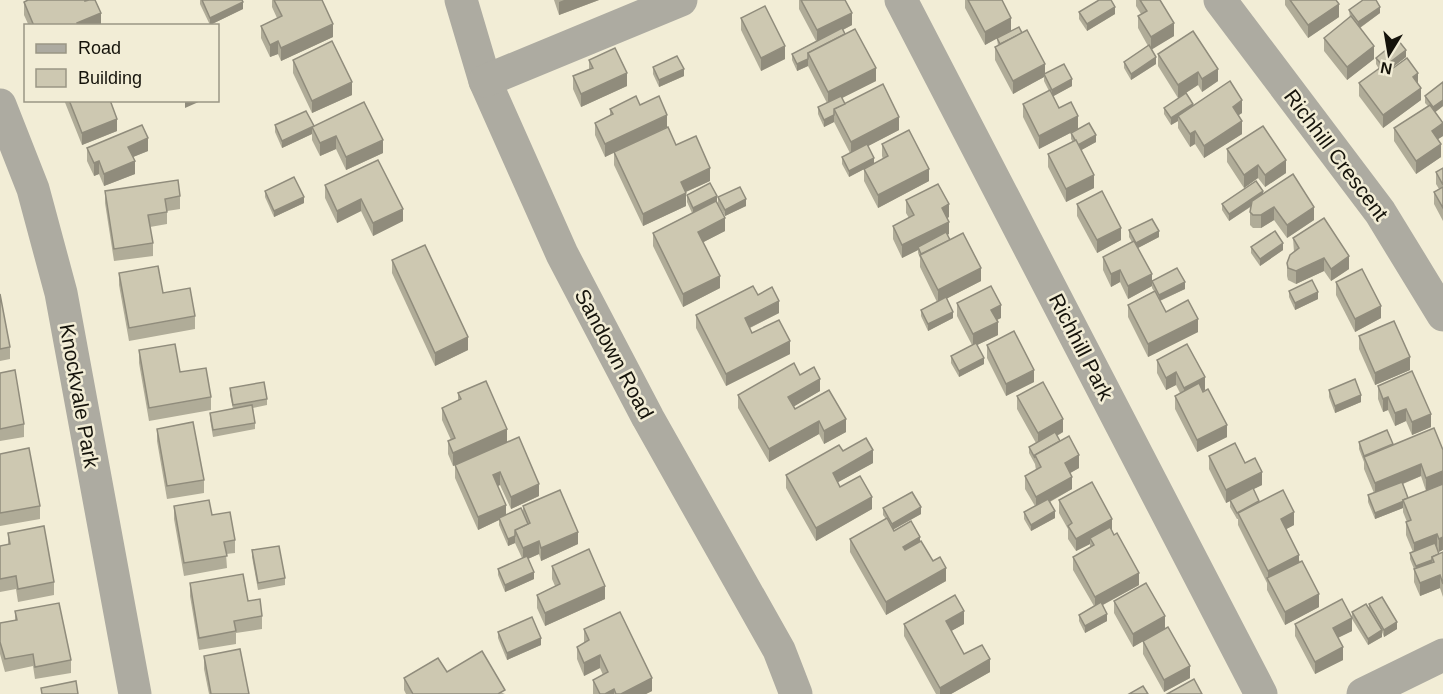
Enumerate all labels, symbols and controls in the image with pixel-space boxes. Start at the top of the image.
legend [24,24,219,102]
north arrow [1359,24,1419,84]
text: Road [78,38,121,58]
text: N [1379,59,1394,78]
text: Building [78,68,142,88]
street label: Richhill Crescent [1280,85,1393,225]
street label: Sandown Road [571,285,658,423]
street label: Richhill Park [1045,290,1118,404]
street label: Knockvale Park [55,322,104,470]

